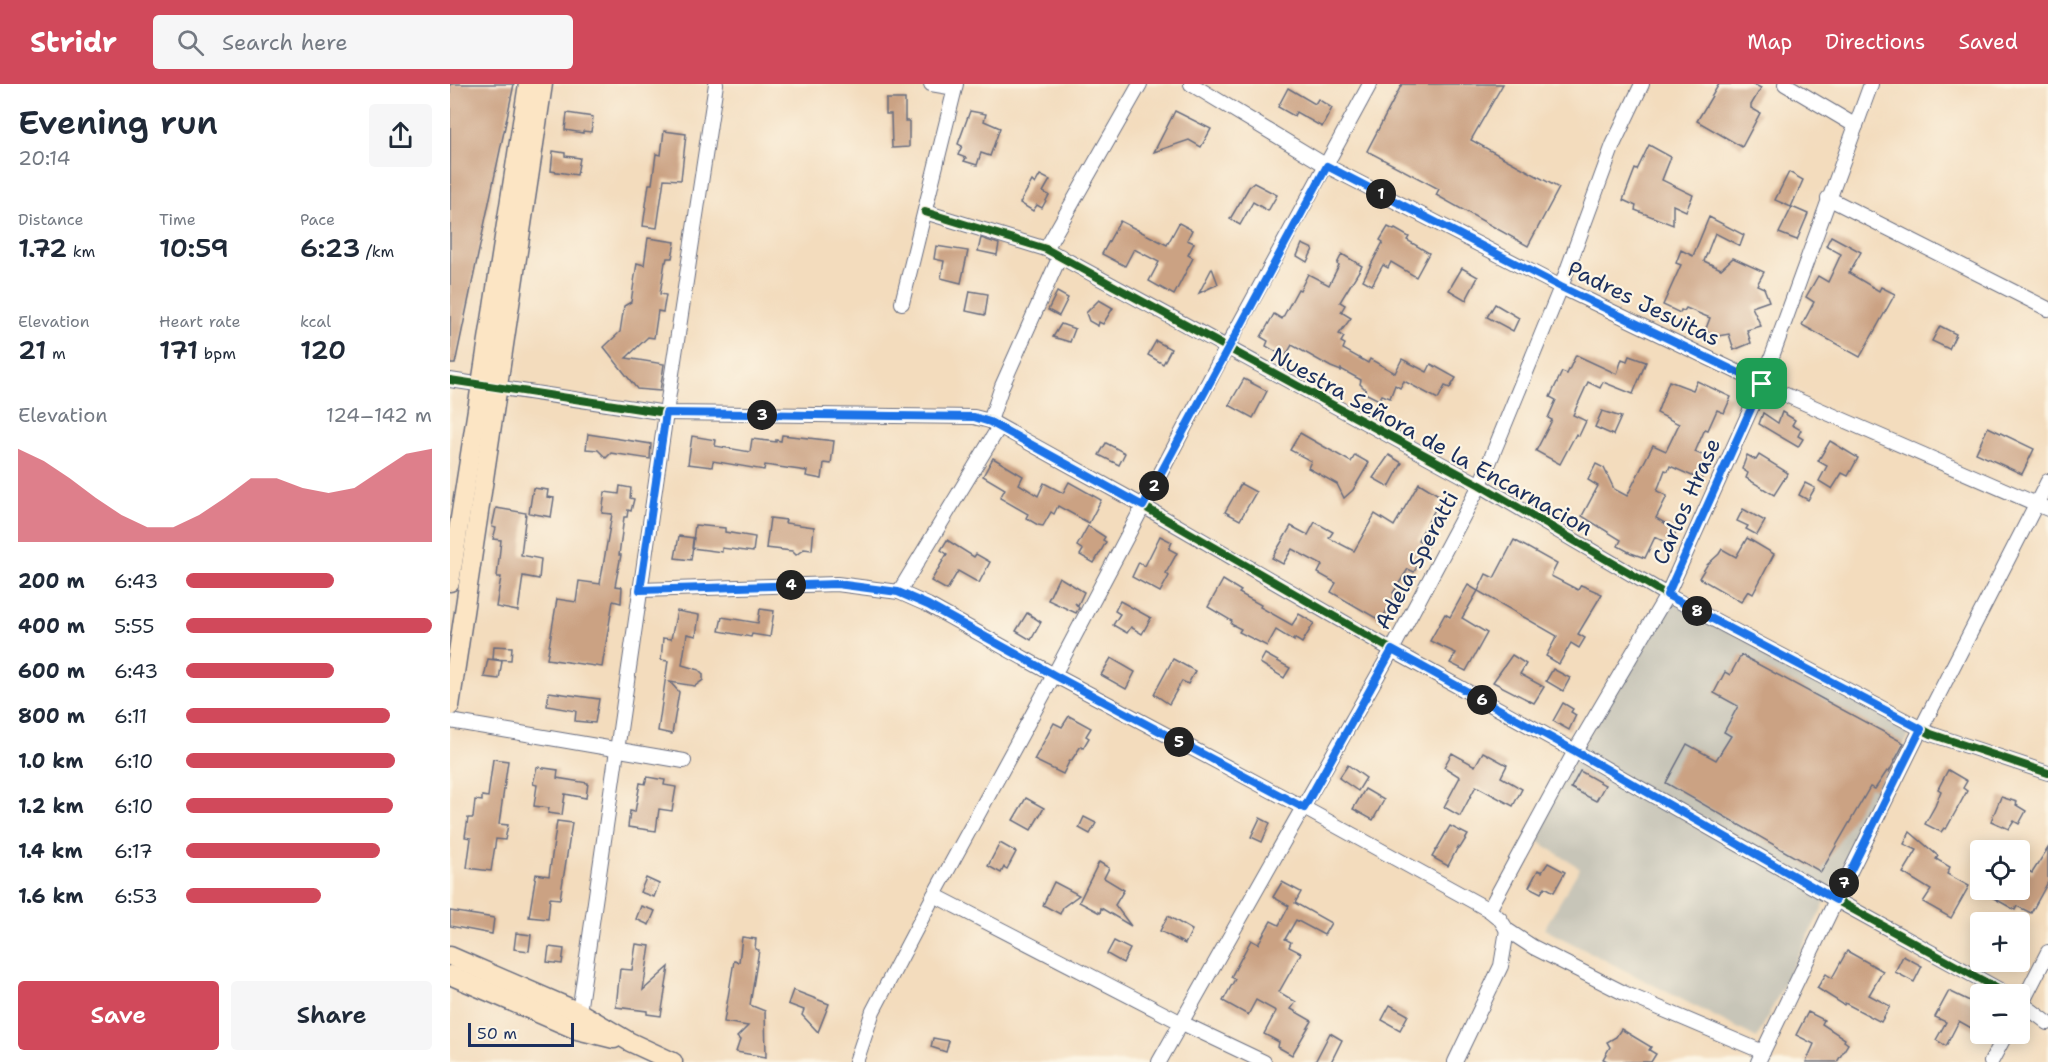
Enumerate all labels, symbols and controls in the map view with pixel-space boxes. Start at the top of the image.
search box [153,15,573,69]
text: Stridr [30,23,117,61]
icon: search [174,26,207,59]
text: Search here [222,28,348,57]
text: Map [1747,28,1792,56]
text: Directions [1825,28,1925,56]
text: Saved [1958,28,2018,56]
text: Evening run [18,100,218,145]
button: share [369,104,432,167]
text: 20:14 [18,145,71,171]
pin: 1 [1366,179,1396,209]
text: 1 [1377,183,1385,204]
text: Distance [18,209,84,230]
text: Time [159,209,196,230]
text: Pace [300,209,335,230]
text: 1.72 [18,230,67,265]
text: 10:59 [159,230,229,265]
text: 6:23 [300,230,360,265]
text: km [67,241,95,262]
text: /km [360,241,394,262]
street label: Padres Jesuitas [1563,254,1725,353]
text: Elevation [18,311,90,332]
text: Heart rate [159,311,241,332]
text: kcal [300,311,331,332]
text: 21 [18,332,46,367]
text: 171 [159,332,198,367]
text: 120 [300,332,346,367]
street label: Nuestra Señora de la Encarnacion [1266,341,1598,542]
text: m [46,343,66,364]
text: bpm [198,343,236,364]
pin [1736,358,1787,409]
icon: arrive [1745,367,1778,400]
pin: 3 [747,400,777,430]
text: Elevation [18,402,108,428]
text: 124–142 m [326,402,432,428]
text: 3 [756,404,768,425]
street label: Carlos Hrase [1646,433,1727,569]
pin: 2 [1139,471,1169,501]
text: 2 [1148,475,1160,496]
street label: Adela Speratti [1368,486,1465,635]
text: 200 m [18,568,85,594]
text: 6:43 [114,568,158,594]
pin: 4 [776,570,806,600]
text: 4 [785,574,797,595]
pin: 8 [1682,596,1712,626]
text: 8 [1691,600,1703,621]
text: 400 m [18,613,85,639]
text: 5:55 [114,613,154,639]
text: 600 m [18,658,85,684]
text: 6:43 [114,658,158,684]
pin: 6 [1467,685,1497,715]
text: 6 [1476,689,1488,710]
text: 800 m [18,703,85,729]
text: 6:11 [114,703,147,729]
pin: 5 [1164,727,1194,757]
text: 5 [1174,731,1184,752]
text: 1.0 km [18,748,83,774]
text: 6:10 [114,748,153,774]
text: 1.2 km [18,793,84,819]
text: 6:10 [114,793,153,819]
text: 1.4 km [18,838,83,864]
text: 6:17 [114,838,153,864]
map controls [1970,840,2030,1044]
button: locate [1970,840,2030,900]
pin: 7 [1829,868,1859,898]
text: 7 [1838,872,1850,893]
text: 1.6 km [18,883,84,909]
text: 6:53 [114,883,158,909]
button: + [1970,912,2030,972]
button: Save [18,981,219,1050]
button: Share [231,981,432,1050]
button: − [1970,984,2030,1044]
scale bar [468,1020,574,1048]
text: 50 m [477,1023,517,1044]

